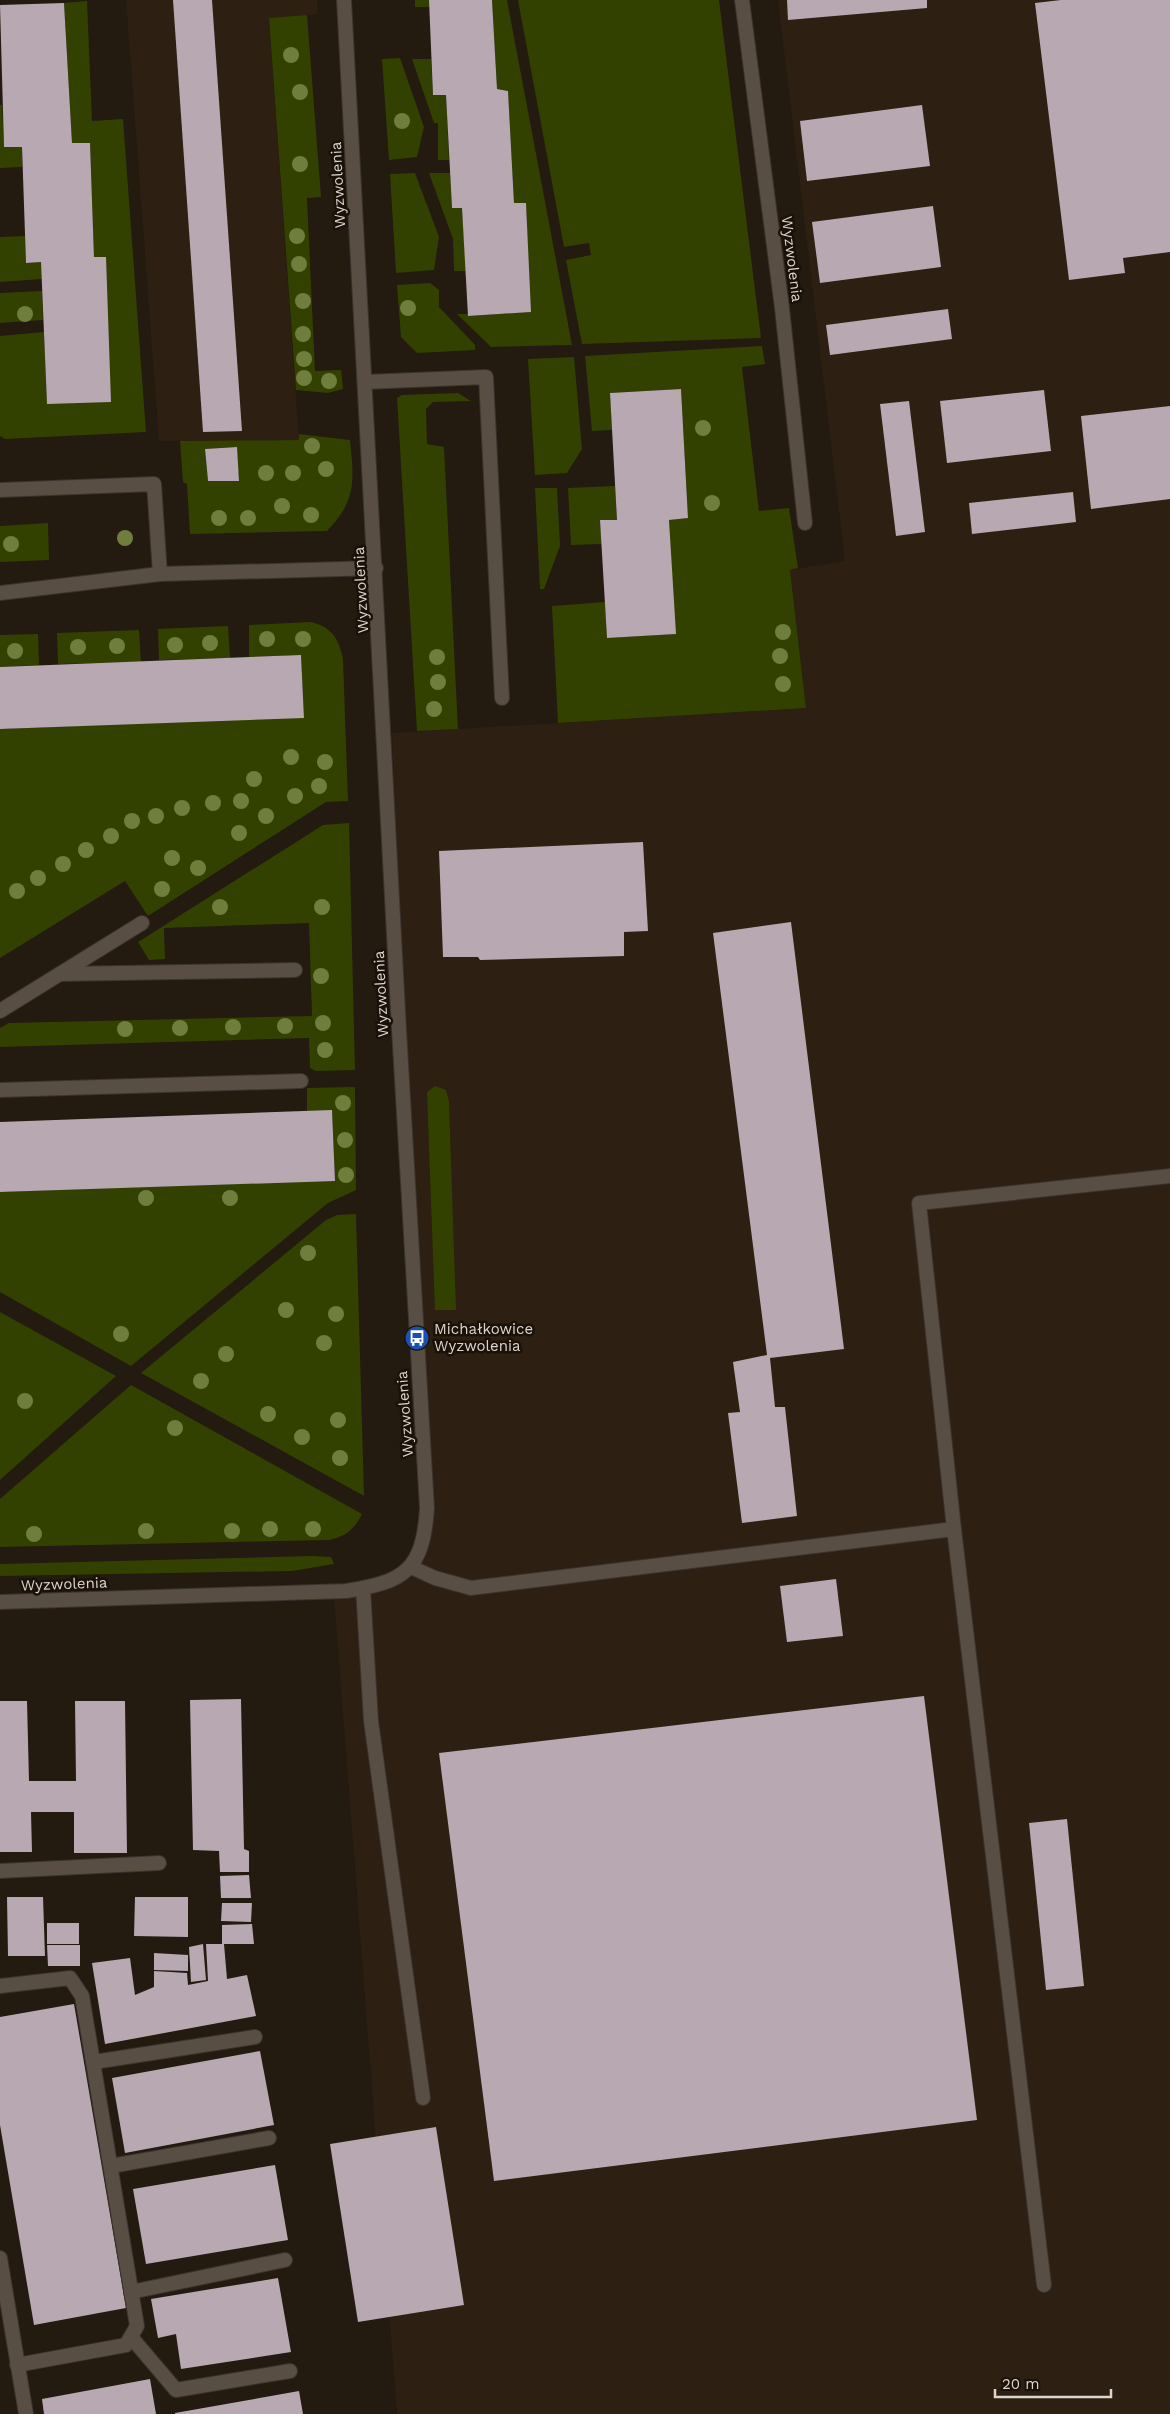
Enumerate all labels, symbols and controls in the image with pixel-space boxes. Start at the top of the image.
street label: Wyzwolenia [327,141,349,229]
street label: Wyzwolenia [778,215,806,304]
street label: Wyzwolenia [350,546,372,634]
street label: Wyzwolenia [370,950,392,1038]
place label: Michałkowice Wyzwolenia [434,1320,533,1355]
bus stop icon: Michałkowice Wyzwolenia [404,1325,430,1351]
street label: Wyzwolenia [393,1370,417,1458]
street label: Wyzwolenia [20,1573,108,1595]
scale bar [995,2366,1111,2398]
text: 20 m [1002,2375,1040,2393]

